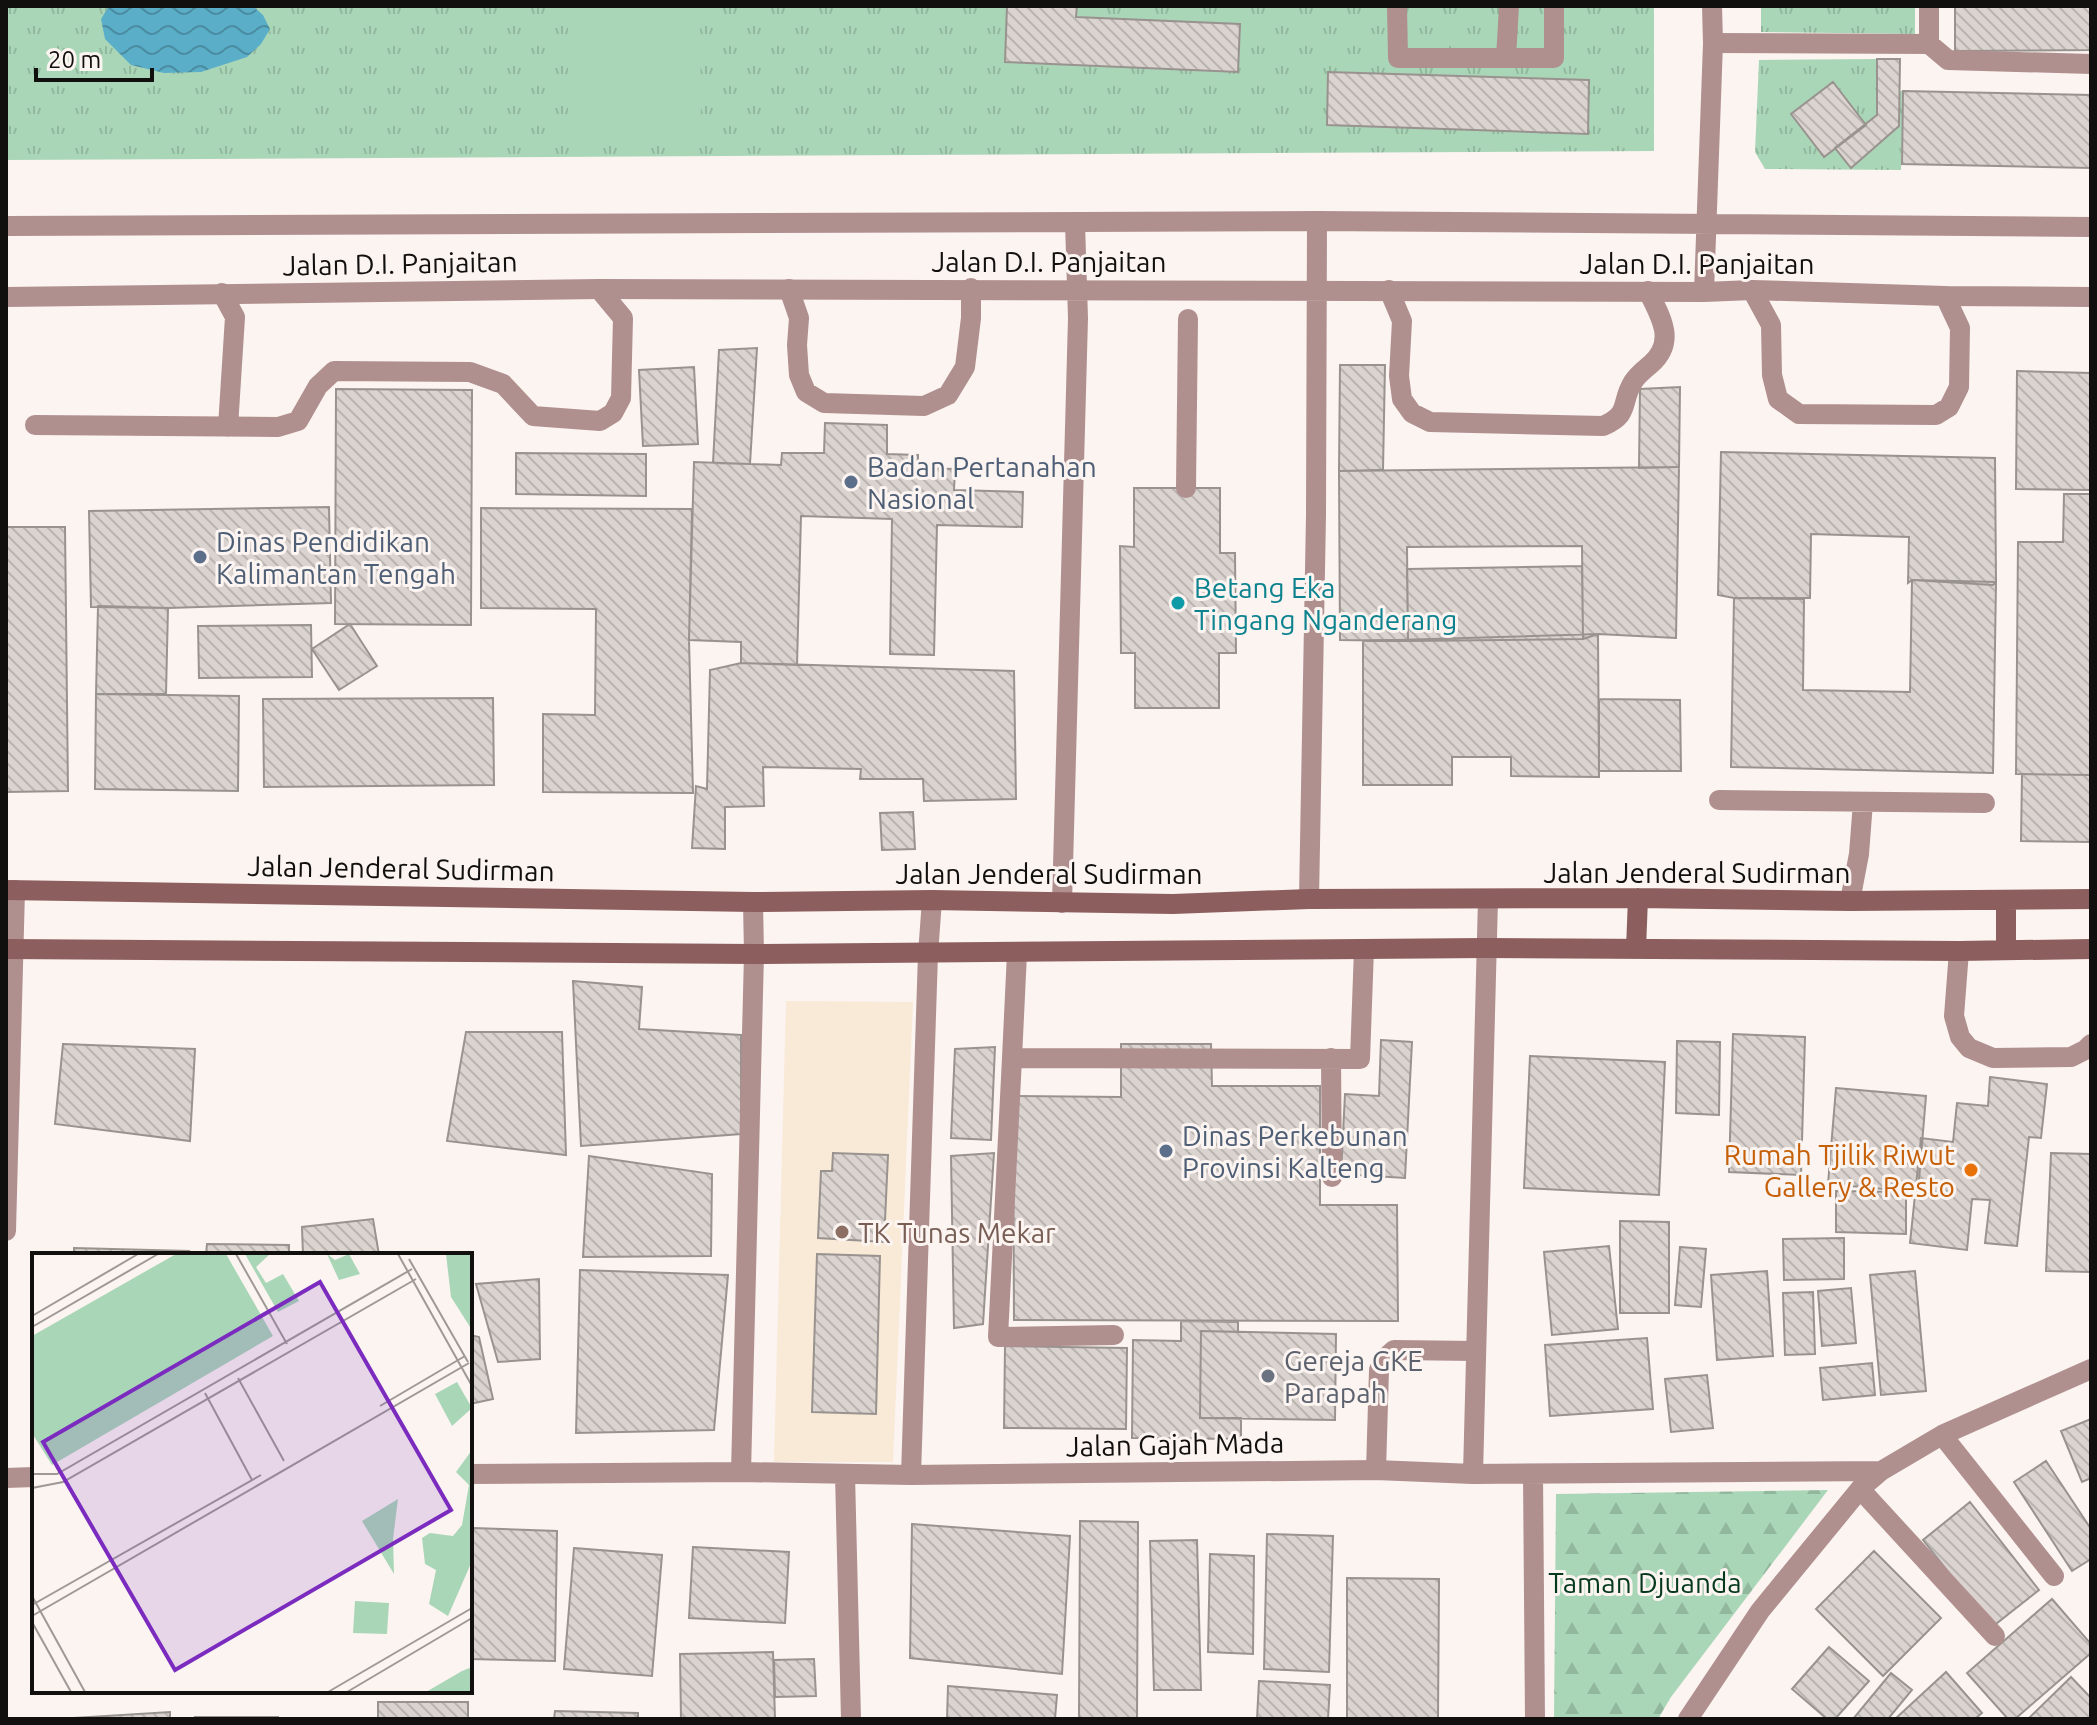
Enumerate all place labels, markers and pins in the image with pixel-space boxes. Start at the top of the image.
place label: Badan Pertanahan Nasional [867,451,1097,514]
marker: Badan Pertanahan Nasional [842,473,860,491]
place label: Dinas Pendidikan Kalimantan Tengah [216,526,456,589]
marker: Dinas Pendidikan Kalimantan Tengah [191,548,209,566]
place label: Betang Eka Tingang Nganderang [1194,572,1457,635]
marker: Betang Eka Tingang Nganderang [1169,594,1187,612]
place label: Dinas Perkebunan Provinsi Kalteng [1182,1120,1408,1183]
place label: Rumah Tjilik Riwut Gallery & Resto [1724,1139,1955,1202]
marker: Dinas Perkebunan Provinsi Kalteng [1157,1142,1175,1160]
marker: Rumah Tjilik Riwut Gallery & Resto [1962,1161,1980,1179]
place label: TK Tunas Mekar [858,1217,1056,1248]
marker: TK Tunas Mekar [833,1223,851,1241]
place label: Gereja GKE Parapah [1284,1345,1423,1408]
marker: Gereja GKE Parapah [1259,1367,1277,1385]

